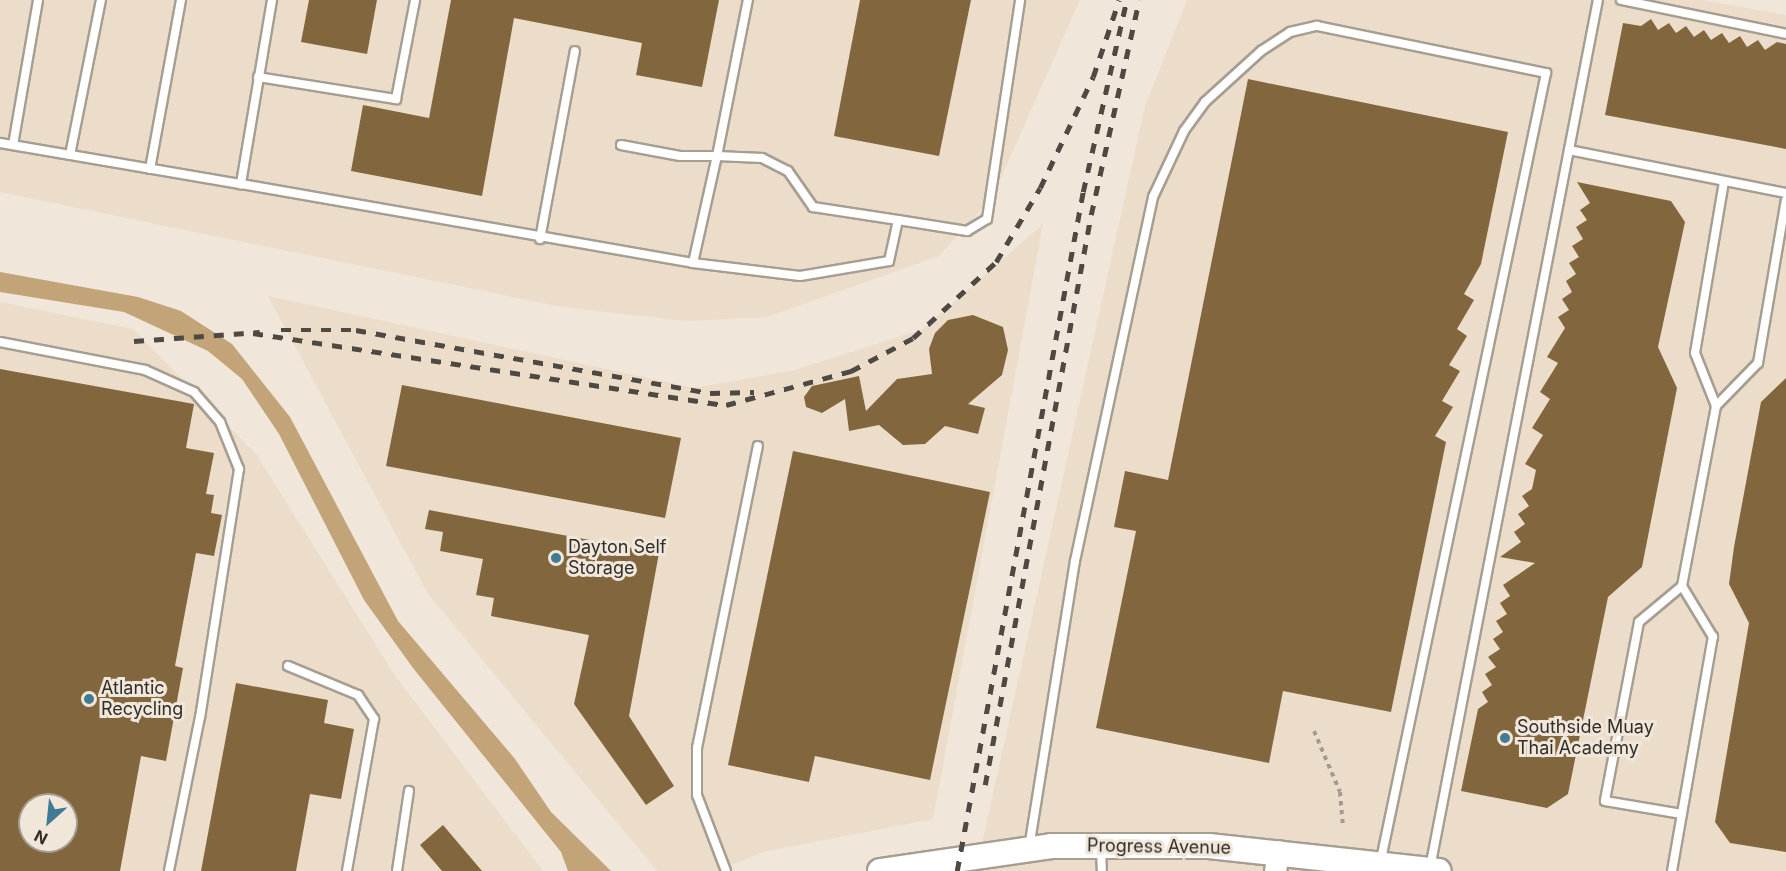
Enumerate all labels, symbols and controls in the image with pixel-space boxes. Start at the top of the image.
place label: Dayton Self Storage [568,537,666,580]
marker: Dayton Self Storage [549,551,563,565]
place label: Atlantic Recycling [101,678,183,720]
marker: Atlantic Recycling [82,692,96,706]
place label: Southside Muay Thai Academy [1517,717,1654,760]
marker: Southside Muay Thai Academy [1498,731,1512,745]
north arrow [18,793,78,853]
text: N [31,826,51,849]
street label: Progress Avenue [1087,835,1231,859]

